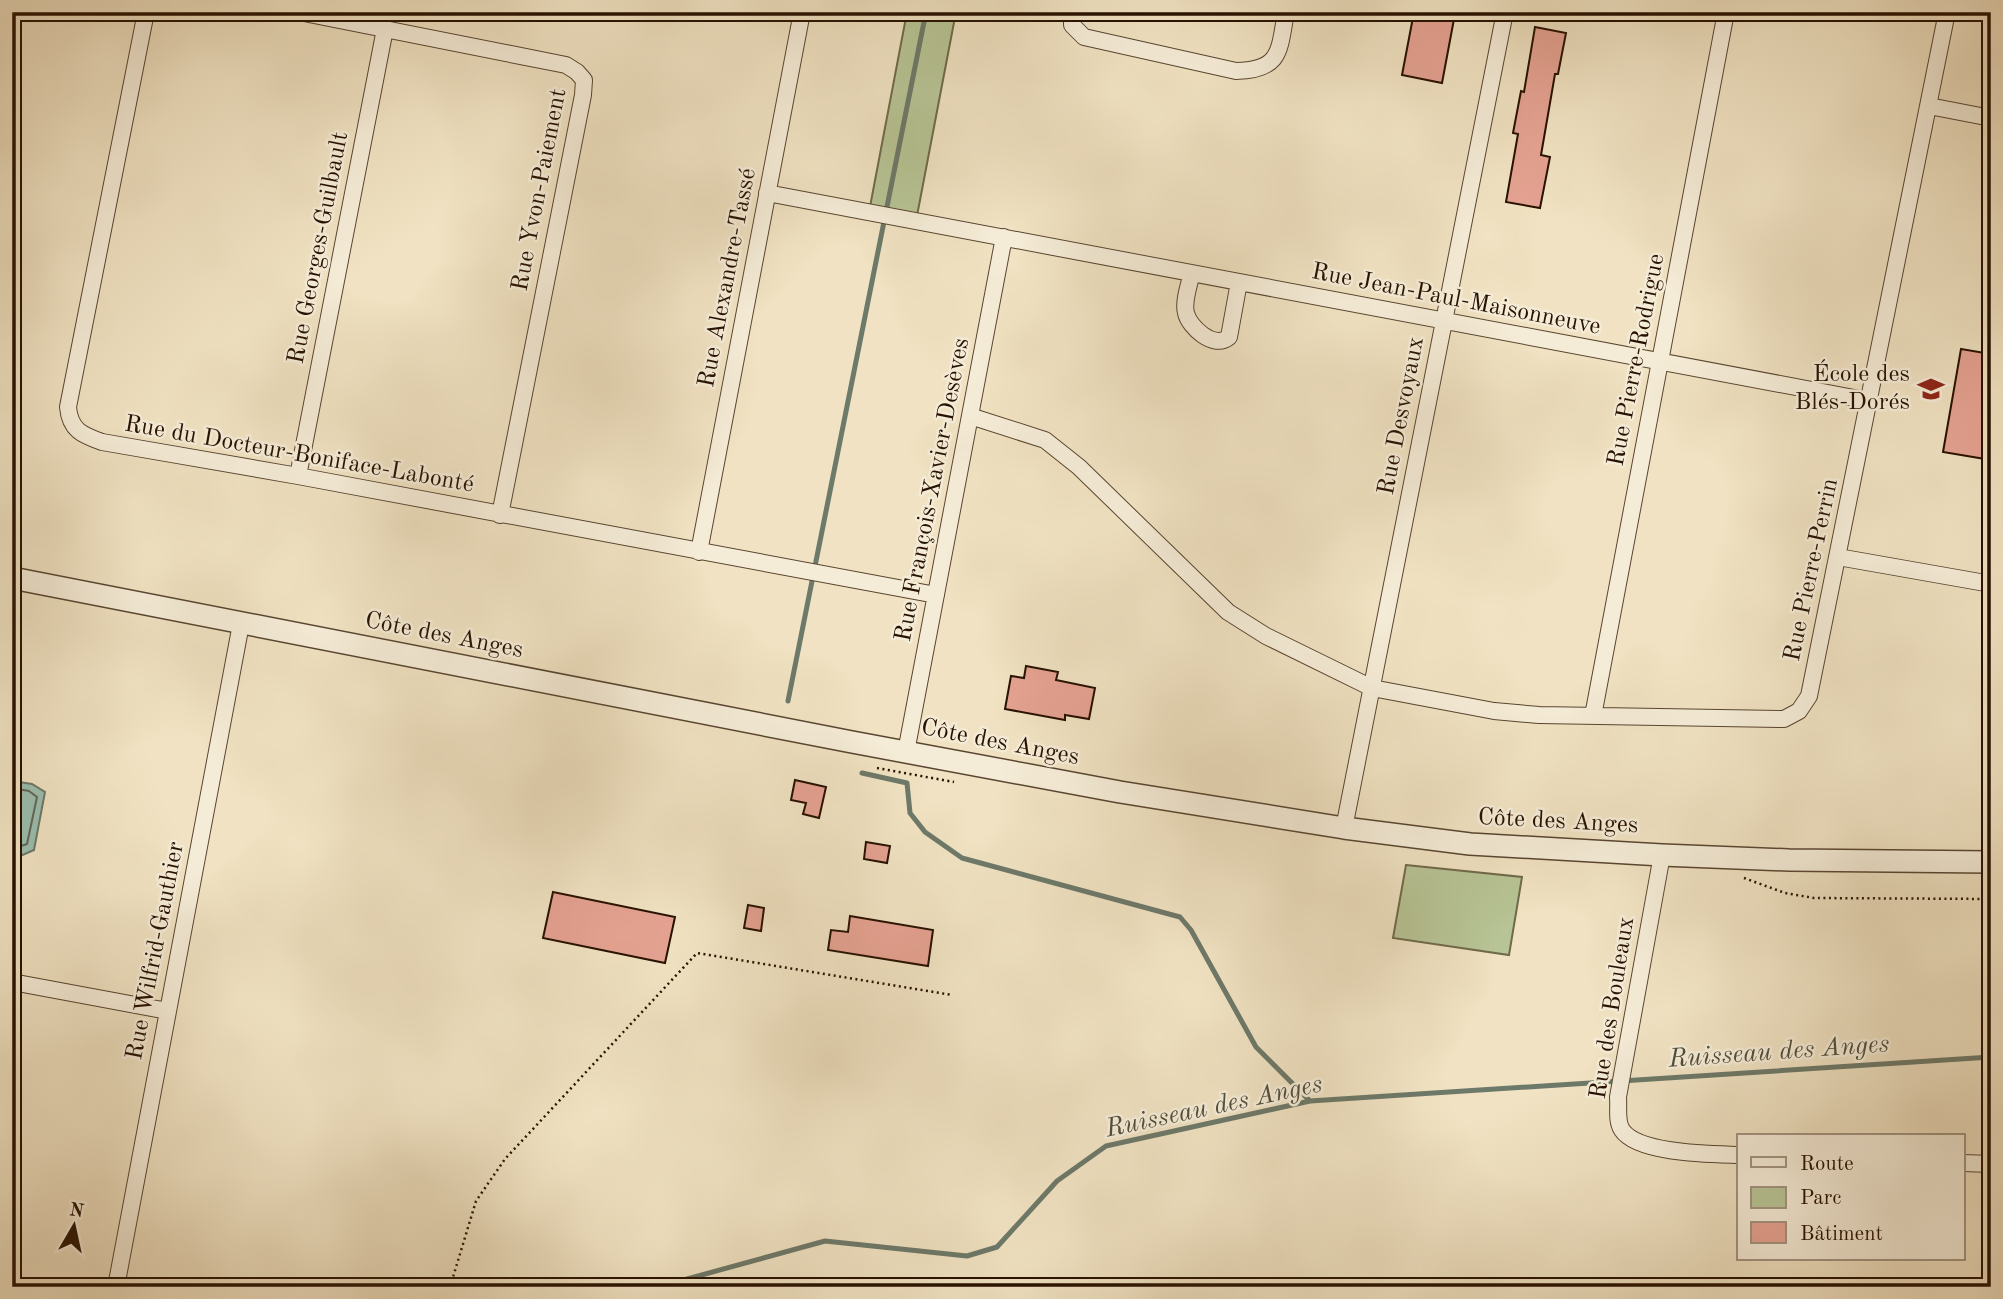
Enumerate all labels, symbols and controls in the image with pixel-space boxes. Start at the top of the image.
street label: Rue Yvon-Paiement [509,87,571,293]
street label: Rue Georges-Guilbault [285,130,353,366]
street label: Rue Alexandre-Tassé [695,166,761,390]
street label: Rue Pierre-Rodrigue [1605,252,1669,468]
street label: Rue Jean-Paul-Maisonneuve [1309,260,1603,340]
street label: Rue Desvoyaux [1375,335,1429,497]
street label: Rue François-Xavier-Desèves [892,336,974,644]
place label: École des Blés-Dorés [1795,359,1910,415]
school or university icon: École des Blés-Dorés [1916,374,1946,404]
street label: Rue du Docteur-Boniface-Labonté [122,412,476,498]
street label: Rue Pierre-Perrin [1781,476,1843,664]
street label: Côte des Anges [363,609,525,663]
street label: Côte des Anges [919,716,1081,770]
street label: Côte des Anges [1477,806,1639,838]
street label: Rue Wilfrid-Gauthier [123,840,189,1062]
street label: Rue des Bouleaux [1587,915,1639,1101]
water label: Ruisseau des Anges [1667,1031,1890,1073]
water label: Ruisseau des Anges [1102,1071,1325,1143]
legend [1737,1134,1965,1260]
text: Route [1800,1154,1854,1175]
text: Parc [1800,1188,1842,1209]
north arrow [38,1190,108,1260]
text: N [68,1201,85,1222]
text: Bâtiment [1800,1224,1883,1245]

